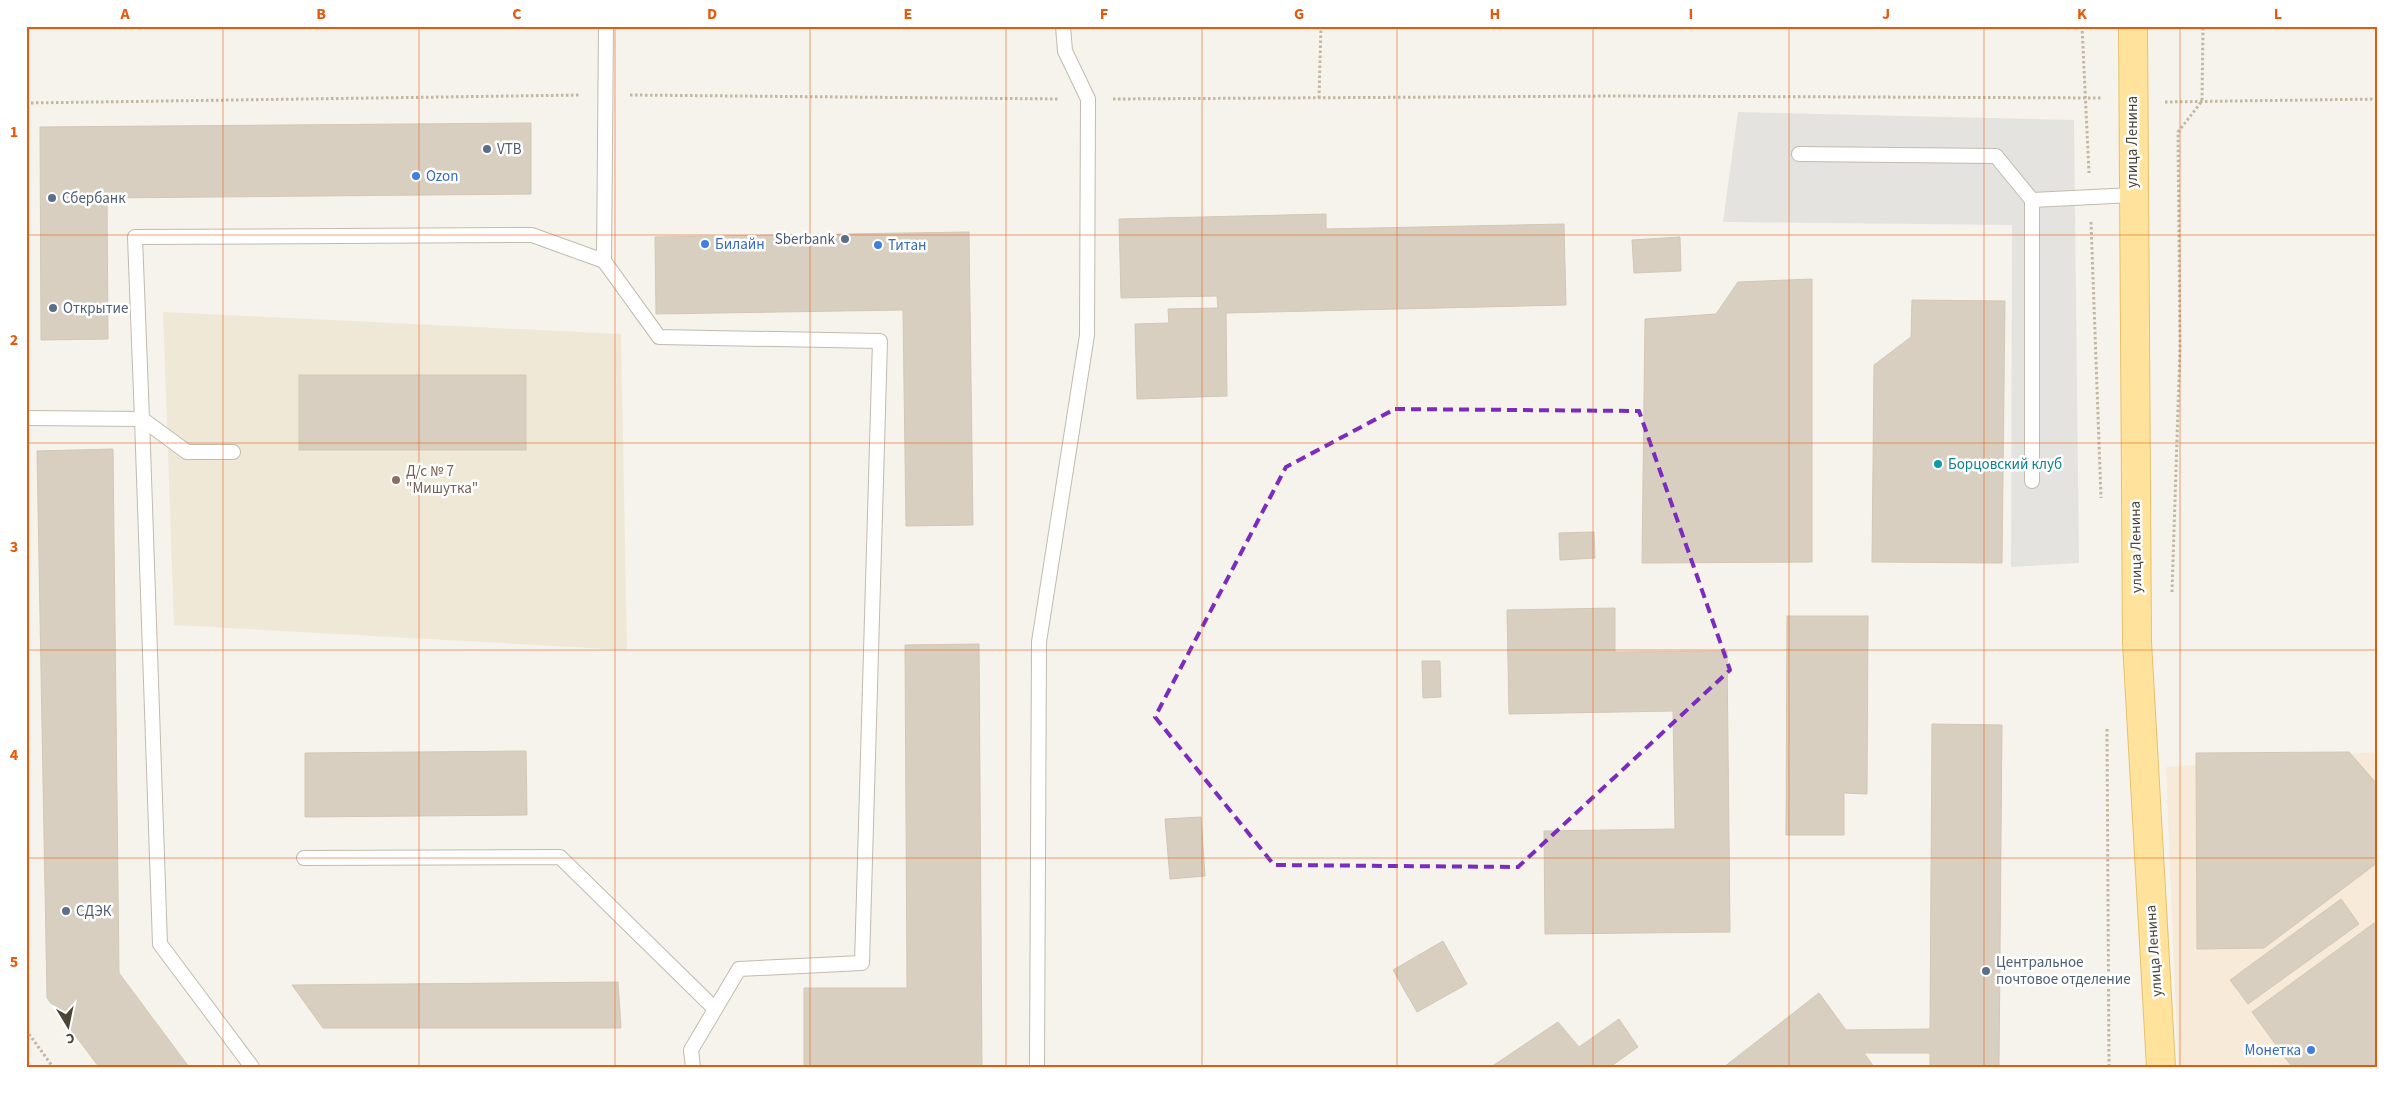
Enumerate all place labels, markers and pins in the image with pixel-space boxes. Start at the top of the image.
place label: VTB [497,139,522,160]
marker: VTB [481,143,493,155]
place label: Ozon [426,166,458,187]
marker: Ozon [410,170,422,182]
place label: Сбербанк [62,188,126,209]
marker: Сбербанк [46,192,58,204]
place label: Sberbank [775,229,836,250]
marker: Sberbank [839,233,851,245]
place label: Билайн [715,234,765,255]
place label: Титан [888,235,926,256]
marker: Билайн [699,238,711,250]
marker: Титан [872,239,884,251]
place label: Открытие [63,298,129,319]
marker: Открытие [47,302,59,314]
place label: Борцовский клуб [1948,454,2062,475]
marker: Борцовский клуб [1932,458,1944,470]
place label: Д/с № 7 "Мишутка" [406,461,478,499]
marker: Д/с № 7 "Мишутка" [390,474,402,486]
place label: СДЭК [76,901,112,922]
marker: СДЭК [60,905,72,917]
place label: Центральное почтовое отделение [1996,952,2131,990]
marker: Центральное почтовое отделение [1980,965,1992,977]
place label: Монетка [2245,1040,2301,1061]
marker: Монетка [2305,1044,2317,1056]

